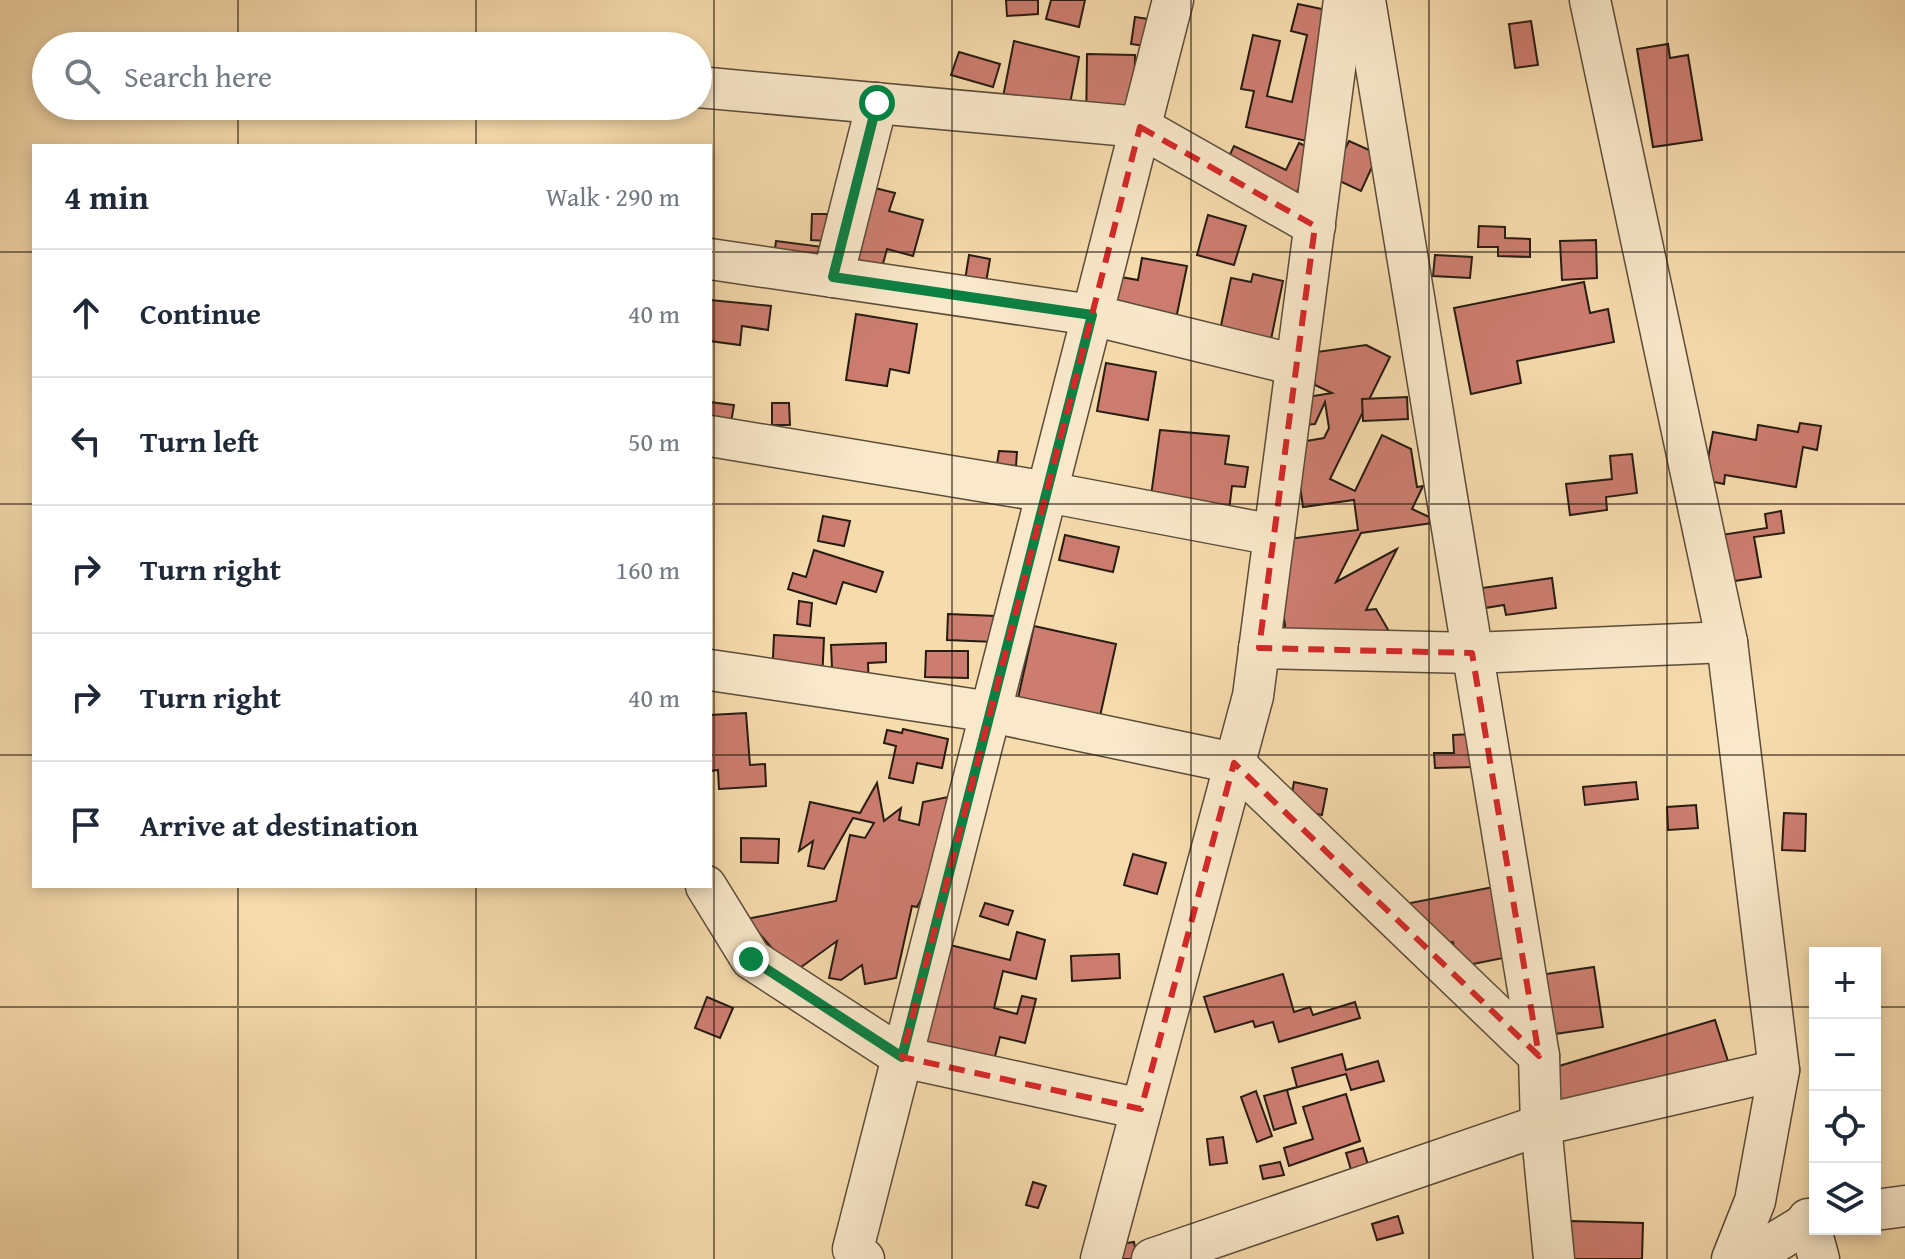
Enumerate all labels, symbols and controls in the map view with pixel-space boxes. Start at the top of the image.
search box [32,32,712,120]
icon: search [60,54,104,98]
text: Search here [124,54,272,98]
route start [859,85,895,121]
text: 4 min [64,172,149,221]
text: Walk · 290 m [546,177,680,216]
icon: ahead [64,291,108,335]
text: Continue [140,291,261,335]
text: 40 m [628,294,680,333]
icon: left [64,419,108,463]
text: Turn left [140,419,259,463]
text: 50 m [628,422,680,461]
icon: right [64,547,108,591]
text: Turn right [140,547,281,591]
text: 160 m [615,550,680,589]
icon: right [64,675,108,719]
text: Turn right [140,675,281,719]
text: 40 m [628,678,680,717]
icon: arrive [64,803,108,847]
text: Arrive at destination [140,803,418,847]
route end [733,941,769,977]
map controls [1809,947,1881,1235]
button: + [1809,947,1881,1019]
button: − [1809,1019,1881,1091]
button: locate [1809,1091,1881,1163]
button: layers [1809,1163,1881,1235]

